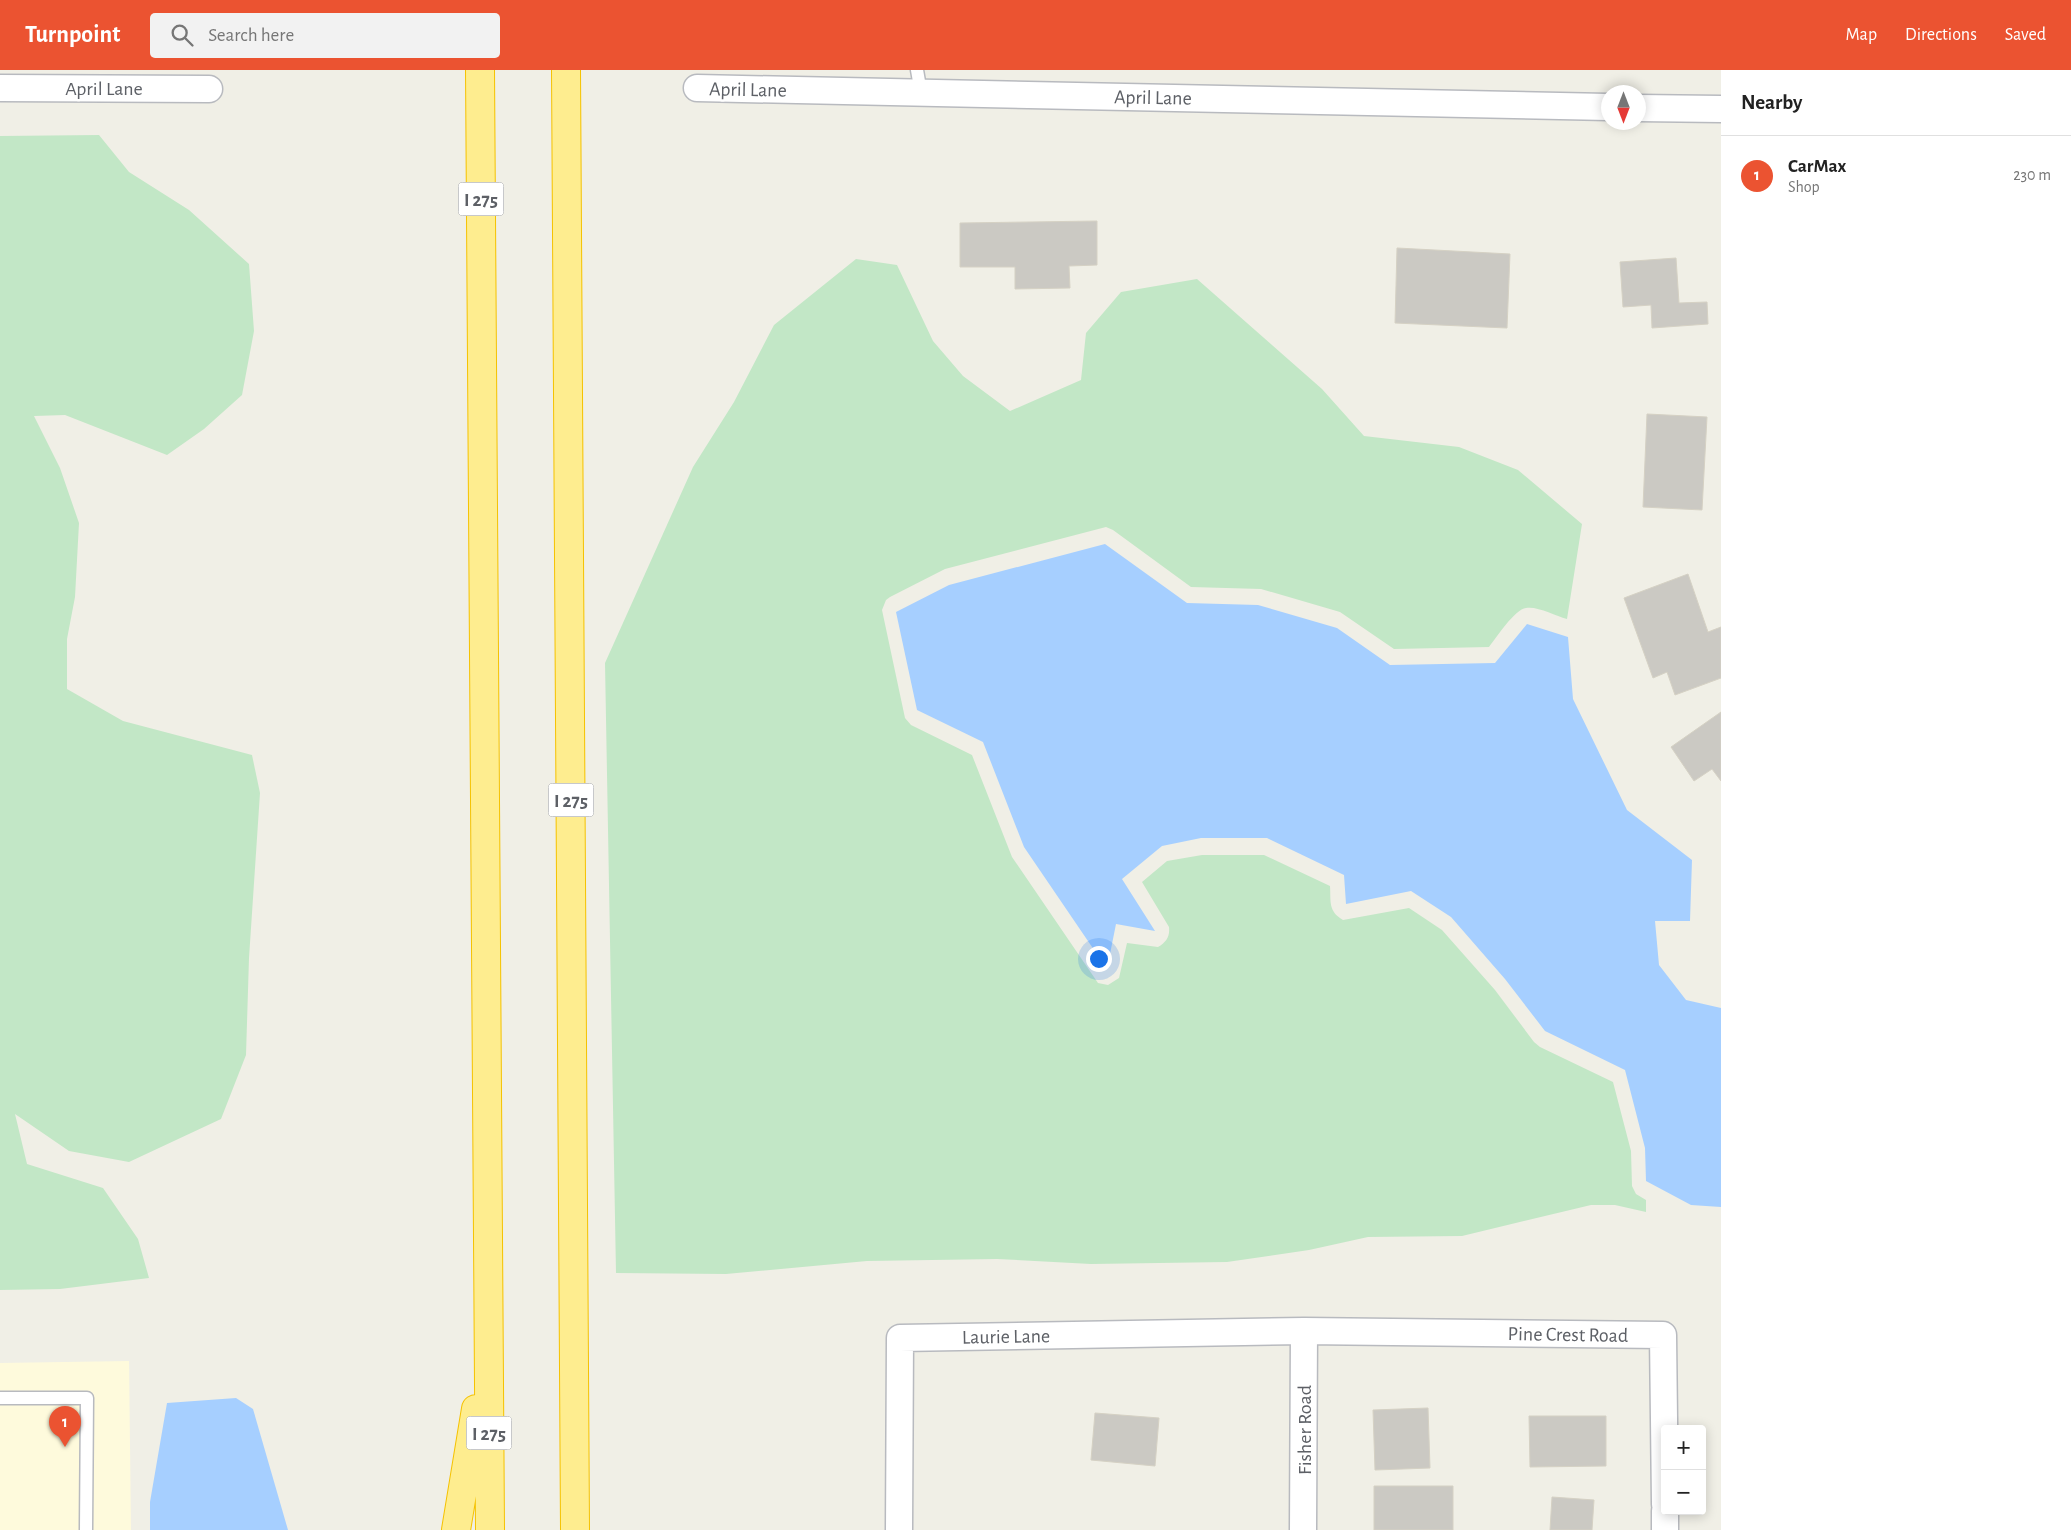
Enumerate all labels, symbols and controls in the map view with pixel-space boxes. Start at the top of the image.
search box [150,13,500,58]
icon: search [168,21,196,49]
text: Turnpoint [25,23,120,47]
text: Search here [208,26,294,45]
text: Map [1846,26,1877,44]
text: Directions [1905,26,1977,44]
text: Saved [2005,26,2046,44]
street label: April Lane [65,79,143,99]
street label: April Lane [709,79,787,101]
north arrow [1601,85,1646,130]
street label: April Lane [1114,87,1192,109]
text: Nearby [1741,92,1802,113]
text: CarMax [1788,157,1846,176]
text: 1 [1754,167,1760,183]
text: 230 m [2013,167,2051,183]
text: Shop [1788,179,1820,195]
road number: I 275 [458,182,504,216]
road number: I 275 [548,784,594,816]
your location [1086,946,1112,972]
street label: Pine Crest Road [1508,1324,1628,1346]
street label: Laurie Lane [962,1326,1050,1348]
street label: Fisher Road [1295,1385,1315,1475]
pin: 1 [49,1406,81,1447]
road number: I 275 [466,1416,512,1450]
map controls [1661,1425,1706,1515]
button: + [1661,1425,1706,1470]
button: − [1661,1470,1706,1515]

